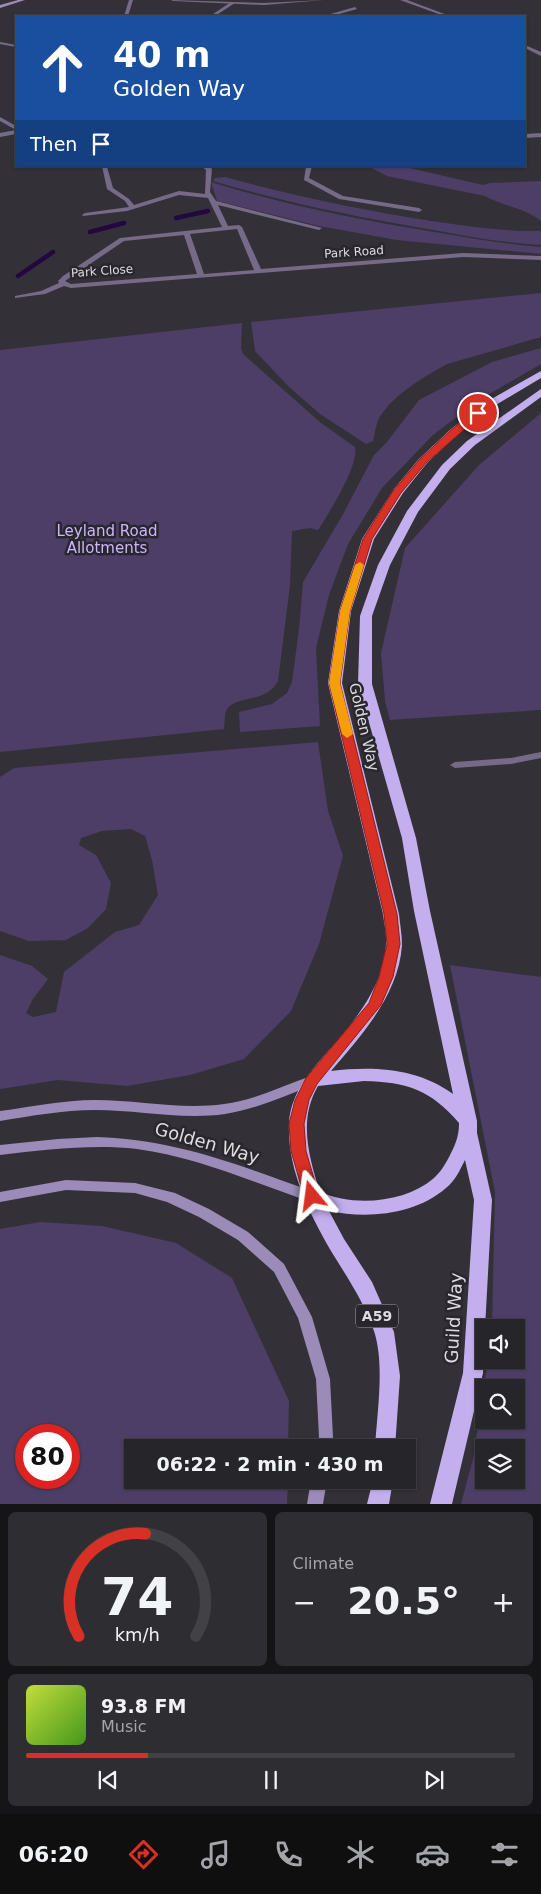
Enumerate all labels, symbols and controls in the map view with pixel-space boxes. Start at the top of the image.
icon: ahead [30,35,95,100]
text: 40 m [113,35,210,75]
text: Golden Way [113,76,245,101]
icon: arrive [87,130,115,158]
text: Then [30,133,77,155]
street label: Park Road [324,243,384,261]
street label: Park Close [70,262,134,280]
pin [457,392,499,434]
icon: arrive [464,399,492,427]
park label: Leyland Road Allotments [57,522,158,557]
street label: Golden Way [345,681,383,773]
street label: Golden Way [152,1118,262,1168]
position arrow [285,1169,337,1221]
street label: Guild Way [441,1272,466,1364]
road number: A59 [356,1304,398,1328]
map controls [475,1319,525,1489]
button: sound [475,1319,525,1369]
button: search [475,1379,525,1429]
speed limit sign: 80 [15,1424,80,1489]
button: layers [475,1439,525,1489]
text: 06:22 · 2 min · 430 m [156,1453,384,1475]
text: Climate [293,1554,354,1573]
text: 74 [101,1567,173,1627]
text: 20.5° [347,1579,460,1623]
text: − [293,1586,316,1619]
text: + [492,1586,515,1619]
text: km/h [115,1624,160,1645]
text: 93.8 FM [101,1695,186,1717]
text: Music [101,1717,147,1736]
icon: previous [94,1766,122,1794]
icon: pause [257,1766,285,1794]
icon: next [420,1766,448,1794]
icon: directions [126,1837,161,1872]
icon: music [198,1837,233,1872]
icon: phone [271,1837,306,1872]
icon: climate [343,1837,378,1872]
icon: car [415,1837,450,1872]
icon: filters [487,1837,522,1872]
text: 06:20 [19,1842,89,1867]

